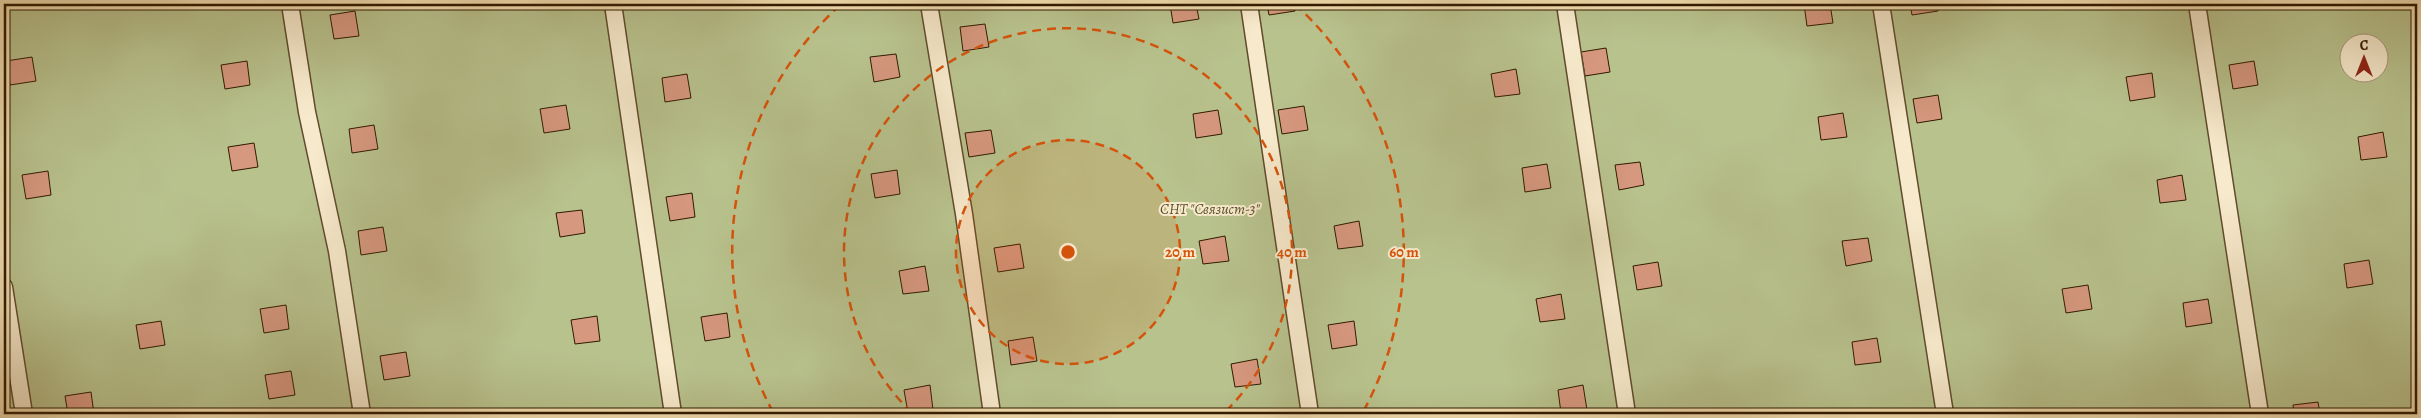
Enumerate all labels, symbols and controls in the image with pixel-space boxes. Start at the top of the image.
north arrow [2338,32,2388,82]
text: С [2360,36,2369,55]
park label: СНТ "Связист-3" [1160,199,1261,219]
text: 20 m [1165,242,1195,262]
text: 40 m [1277,242,1307,262]
text: 60 m [1389,242,1419,262]
centre of rings [1059,243,1077,261]

